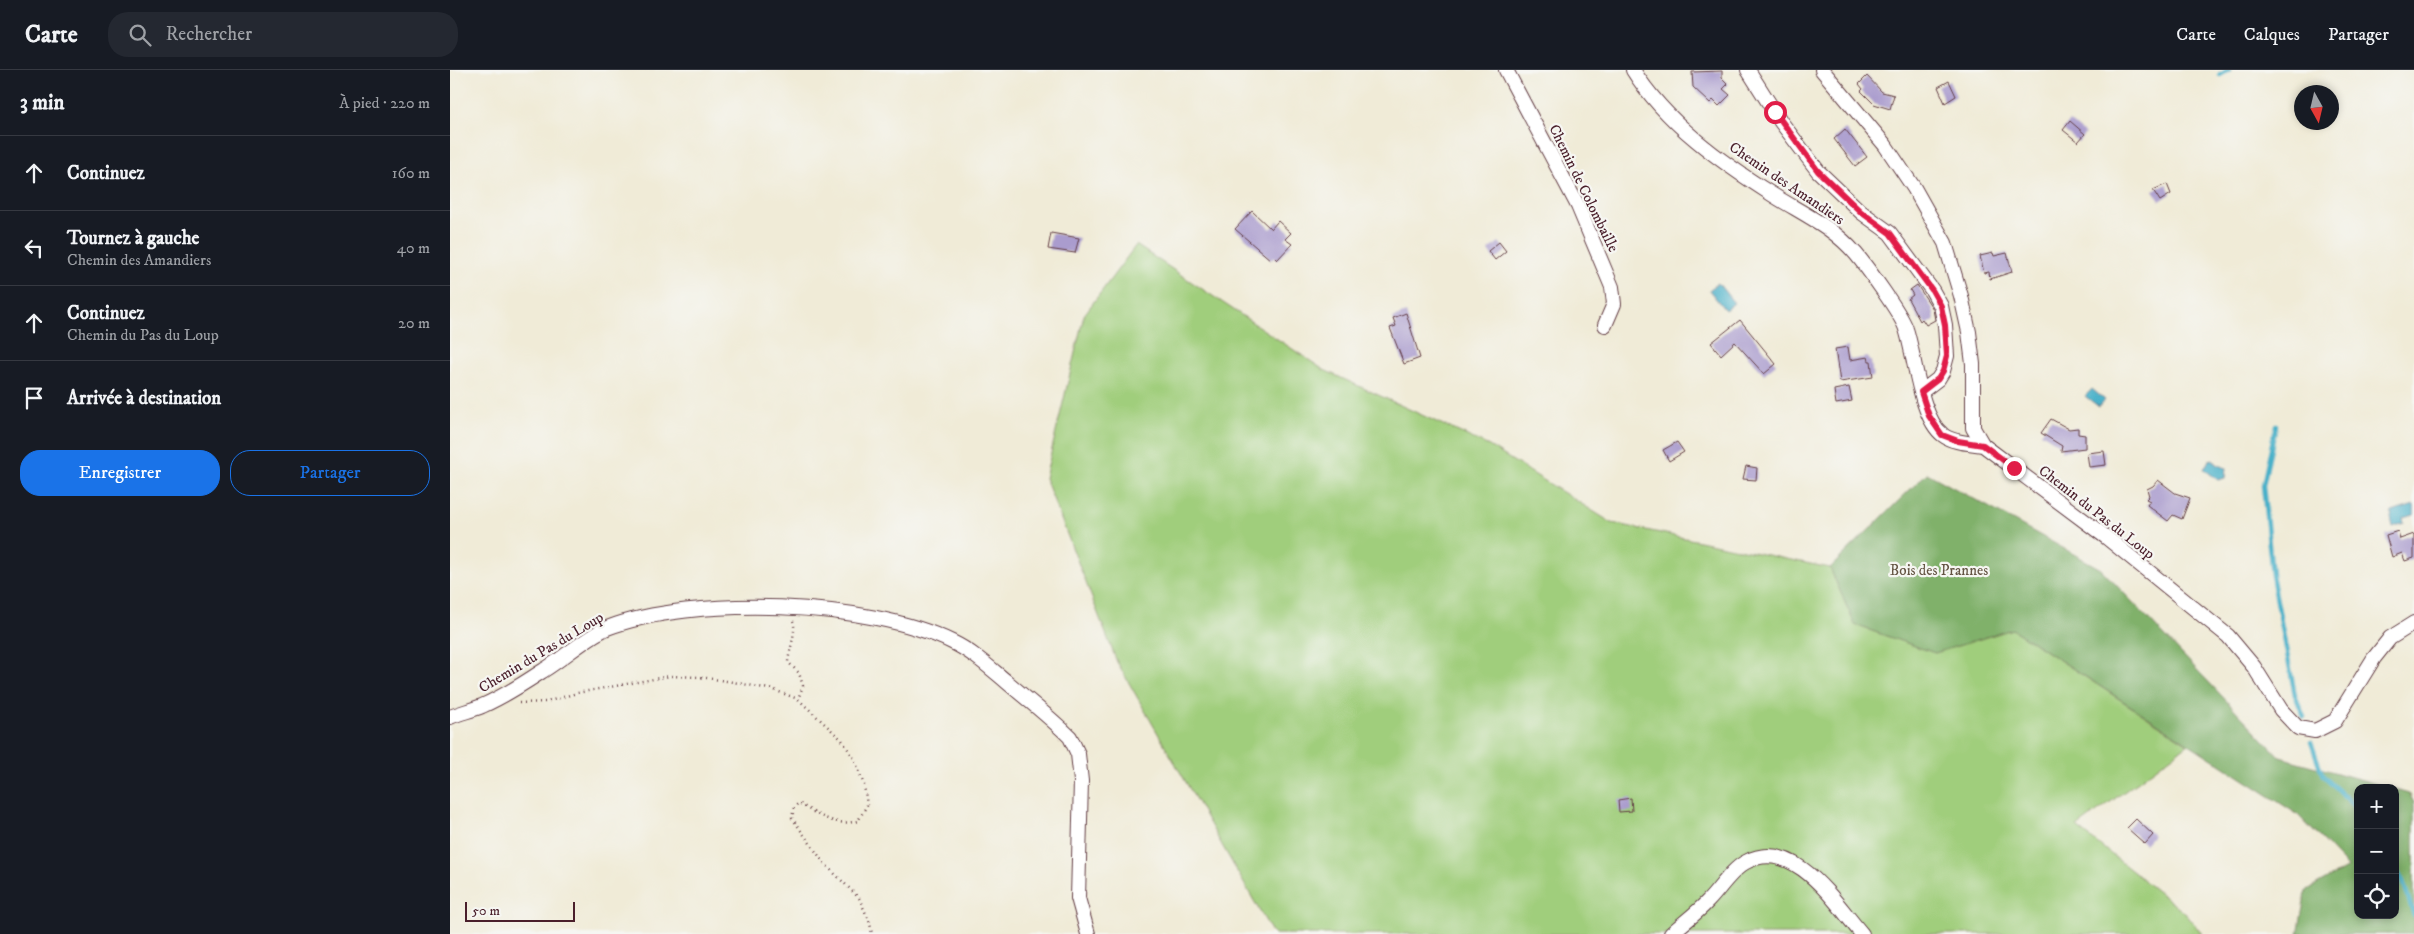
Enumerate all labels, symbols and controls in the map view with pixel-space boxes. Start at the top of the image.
search box [108,12,458,57]
text: Carte [25,20,78,50]
icon: search [126,21,154,49]
text: Rechercher [166,23,252,46]
text: Carte [2176,24,2216,46]
text: Calques [2244,24,2300,46]
text: Partager [2328,24,2389,46]
north arrow [2294,85,2339,130]
text: 3 min [20,90,65,116]
text: À pied · 220 m [339,93,430,113]
route start [1764,101,1787,124]
street label: Chemin de Colombaille [1544,121,1623,255]
street label: Chemin des Amandiers [1725,138,1848,229]
icon: ahead [20,159,48,187]
text: Continuez [67,162,145,185]
text: 160 m [392,163,430,183]
text: Tournez à gauche [67,227,199,250]
icon: left [20,234,48,262]
text: 40 m [397,238,430,258]
text: Chemin des Amandiers [67,250,211,270]
text: Continuez [67,302,145,325]
icon: ahead [20,309,48,337]
text: 20 m [398,313,430,333]
text: Chemin du Pas du Loup [67,325,219,345]
icon: arrive [20,384,48,412]
text: Arrivée à destination [67,387,221,410]
button: Enregistrer [20,450,220,496]
button: Partager [230,450,430,496]
route end [2003,457,2026,480]
street label: Chemin du Pas du Loup [2035,461,2159,564]
park label: Bois des Prannes [1890,561,1988,580]
street label: Chemin du Pas du Loup [475,607,608,697]
map controls [2354,784,2399,919]
button: + [2354,784,2399,829]
button: − [2354,829,2399,874]
button: locate [2354,874,2399,919]
scale bar [465,899,575,922]
text: 50 m [472,902,500,920]

